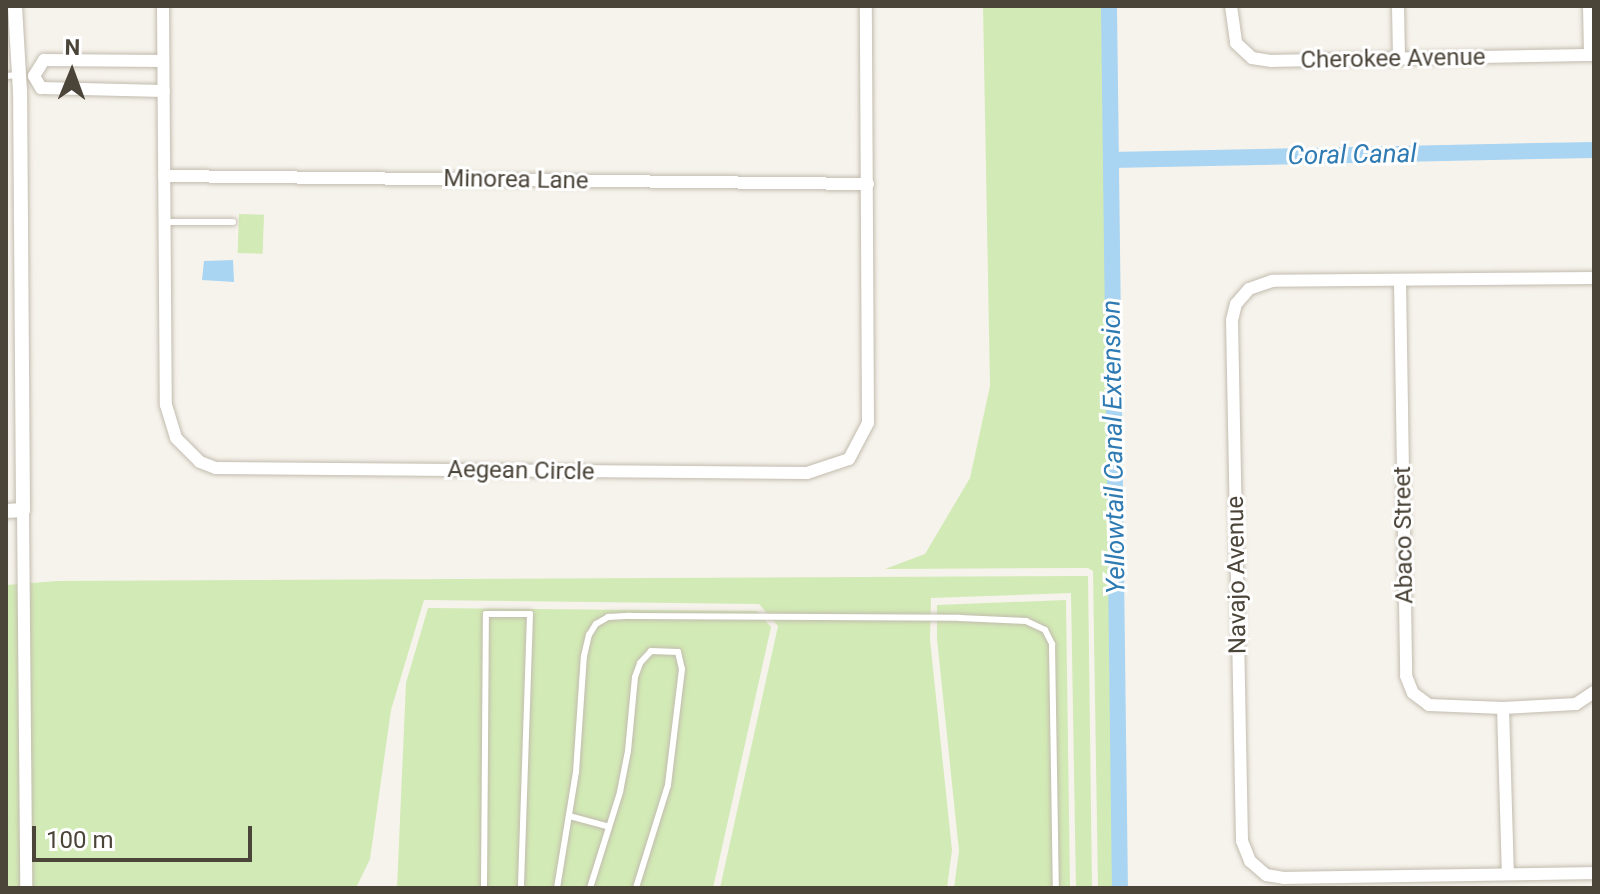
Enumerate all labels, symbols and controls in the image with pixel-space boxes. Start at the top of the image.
north arrow [32,32,112,112]
text: N [64,35,80,60]
street label: Cherokee Avenue [1300,43,1486,75]
water label: Coral Canal [1287,138,1417,172]
street label: Minorea Lane [443,164,589,196]
water label: Yellowtail Canal Extension [1096,300,1132,594]
street label: Aegean Circle [447,455,595,487]
street label: Abaco Street [1388,466,1420,604]
street label: Navajo Avenue [1221,496,1253,654]
scale bar [36,810,256,860]
text: 100 m [46,826,113,854]

